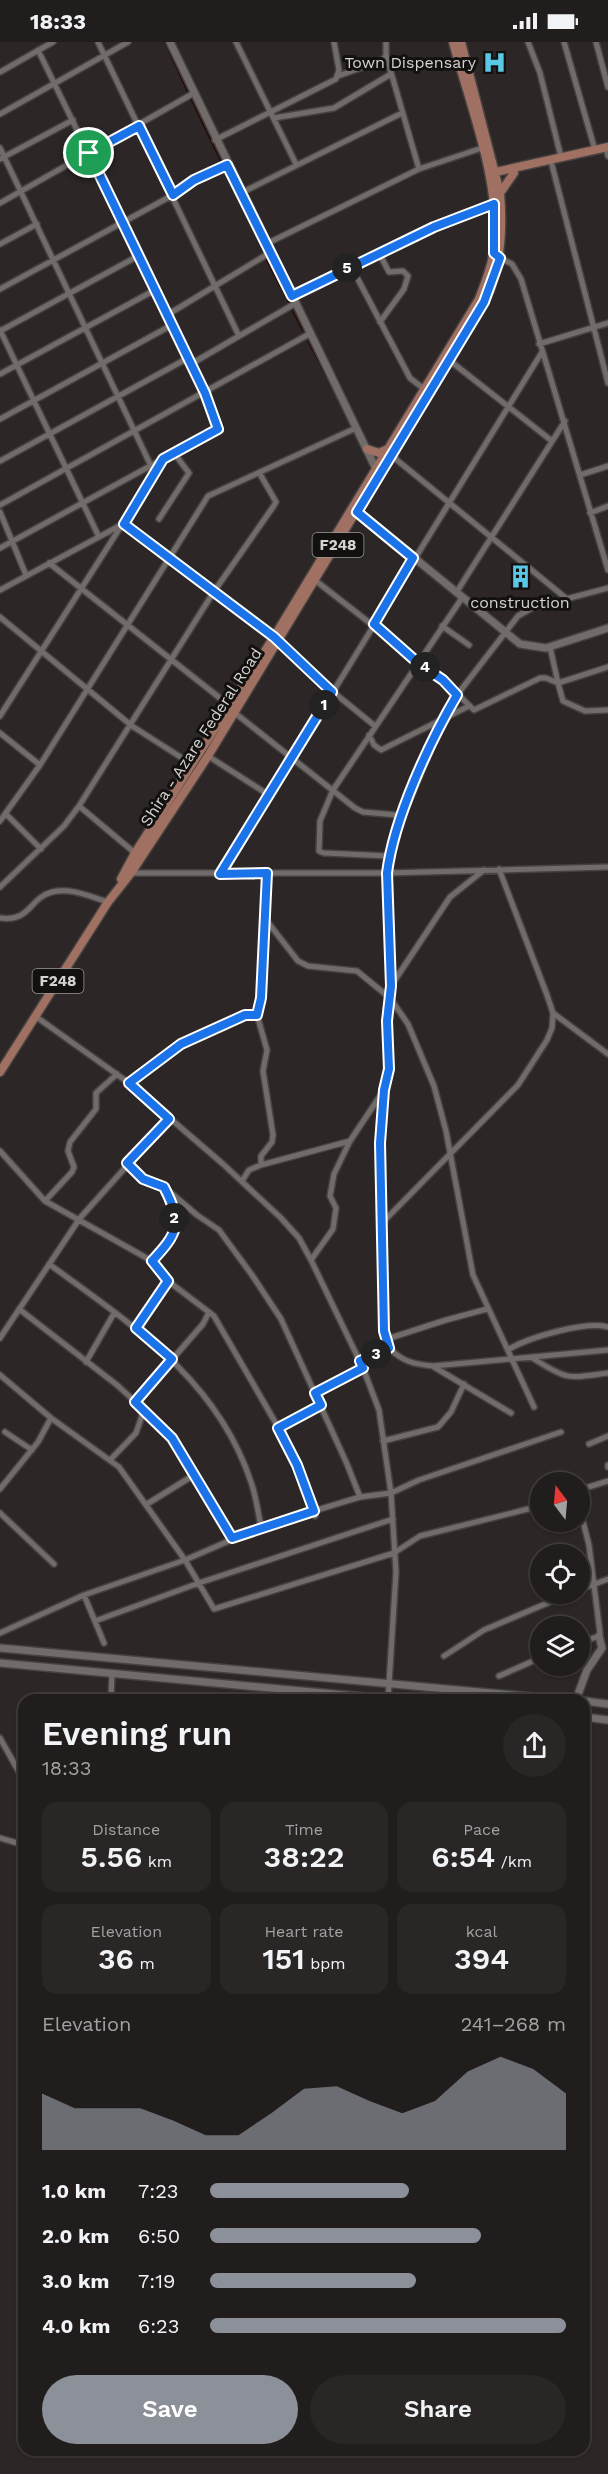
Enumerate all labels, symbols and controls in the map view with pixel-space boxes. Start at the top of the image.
text: 18:33 [30,9,86,34]
hospital icon: Town Dispensary [481,49,507,75]
place label: Town Dispensary [344,53,477,72]
pin [63,127,114,178]
icon: arrive [72,136,105,169]
pin: 5 [332,253,362,283]
text: 5 [342,258,352,277]
road number: F248 [312,533,364,557]
building icon: construction [507,564,533,590]
place label: construction [470,593,570,612]
street label: Shira - Azare Federal Road [136,644,266,830]
pin: 4 [410,652,440,682]
text: 4 [420,657,430,676]
pin: 1 [309,690,339,720]
text: 1 [321,695,327,714]
road number: F248 [32,969,84,993]
pin: 2 [159,1203,189,1233]
text: 2 [169,1208,179,1227]
pin: 3 [361,1339,391,1369]
text: 3 [371,1344,381,1363]
north arrow [530,1472,590,1532]
map controls [530,1472,590,1676]
button: locate [530,1544,590,1604]
button: layers [530,1616,590,1676]
text: Evening run [42,1714,232,1753]
button: share [503,1714,566,1777]
text: 18:33 [42,1756,91,1780]
text: Distance [92,1820,160,1839]
text: Time [285,1820,323,1839]
text: Pace [463,1820,500,1839]
text: 5.56 [81,1839,142,1874]
text: 38:22 [264,1839,344,1874]
text: 6:54 [431,1839,495,1874]
text: km [142,1852,172,1871]
text: /km [495,1852,532,1871]
text: Elevation [91,1922,162,1941]
text: Heart rate [264,1922,344,1941]
text: kcal [466,1922,498,1941]
text: 36 [98,1941,134,1976]
text: 151 [262,1941,305,1976]
text: 394 [454,1941,509,1976]
text: m [134,1954,155,1973]
text: bpm [305,1954,346,1973]
text: Elevation [42,2012,131,2036]
text: 241–268 m [461,2012,566,2036]
text: 1.0 km [42,2179,106,2203]
text: 7:23 [138,2179,178,2203]
text: 2.0 km [42,2224,109,2248]
text: 6:50 [138,2224,180,2248]
text: 3.0 km [42,2269,109,2293]
text: 7:19 [138,2269,175,2293]
text: 4.0 km [42,2314,110,2338]
text: 6:23 [138,2314,179,2338]
button: Save [42,2375,298,2444]
button: Share [310,2375,566,2444]

